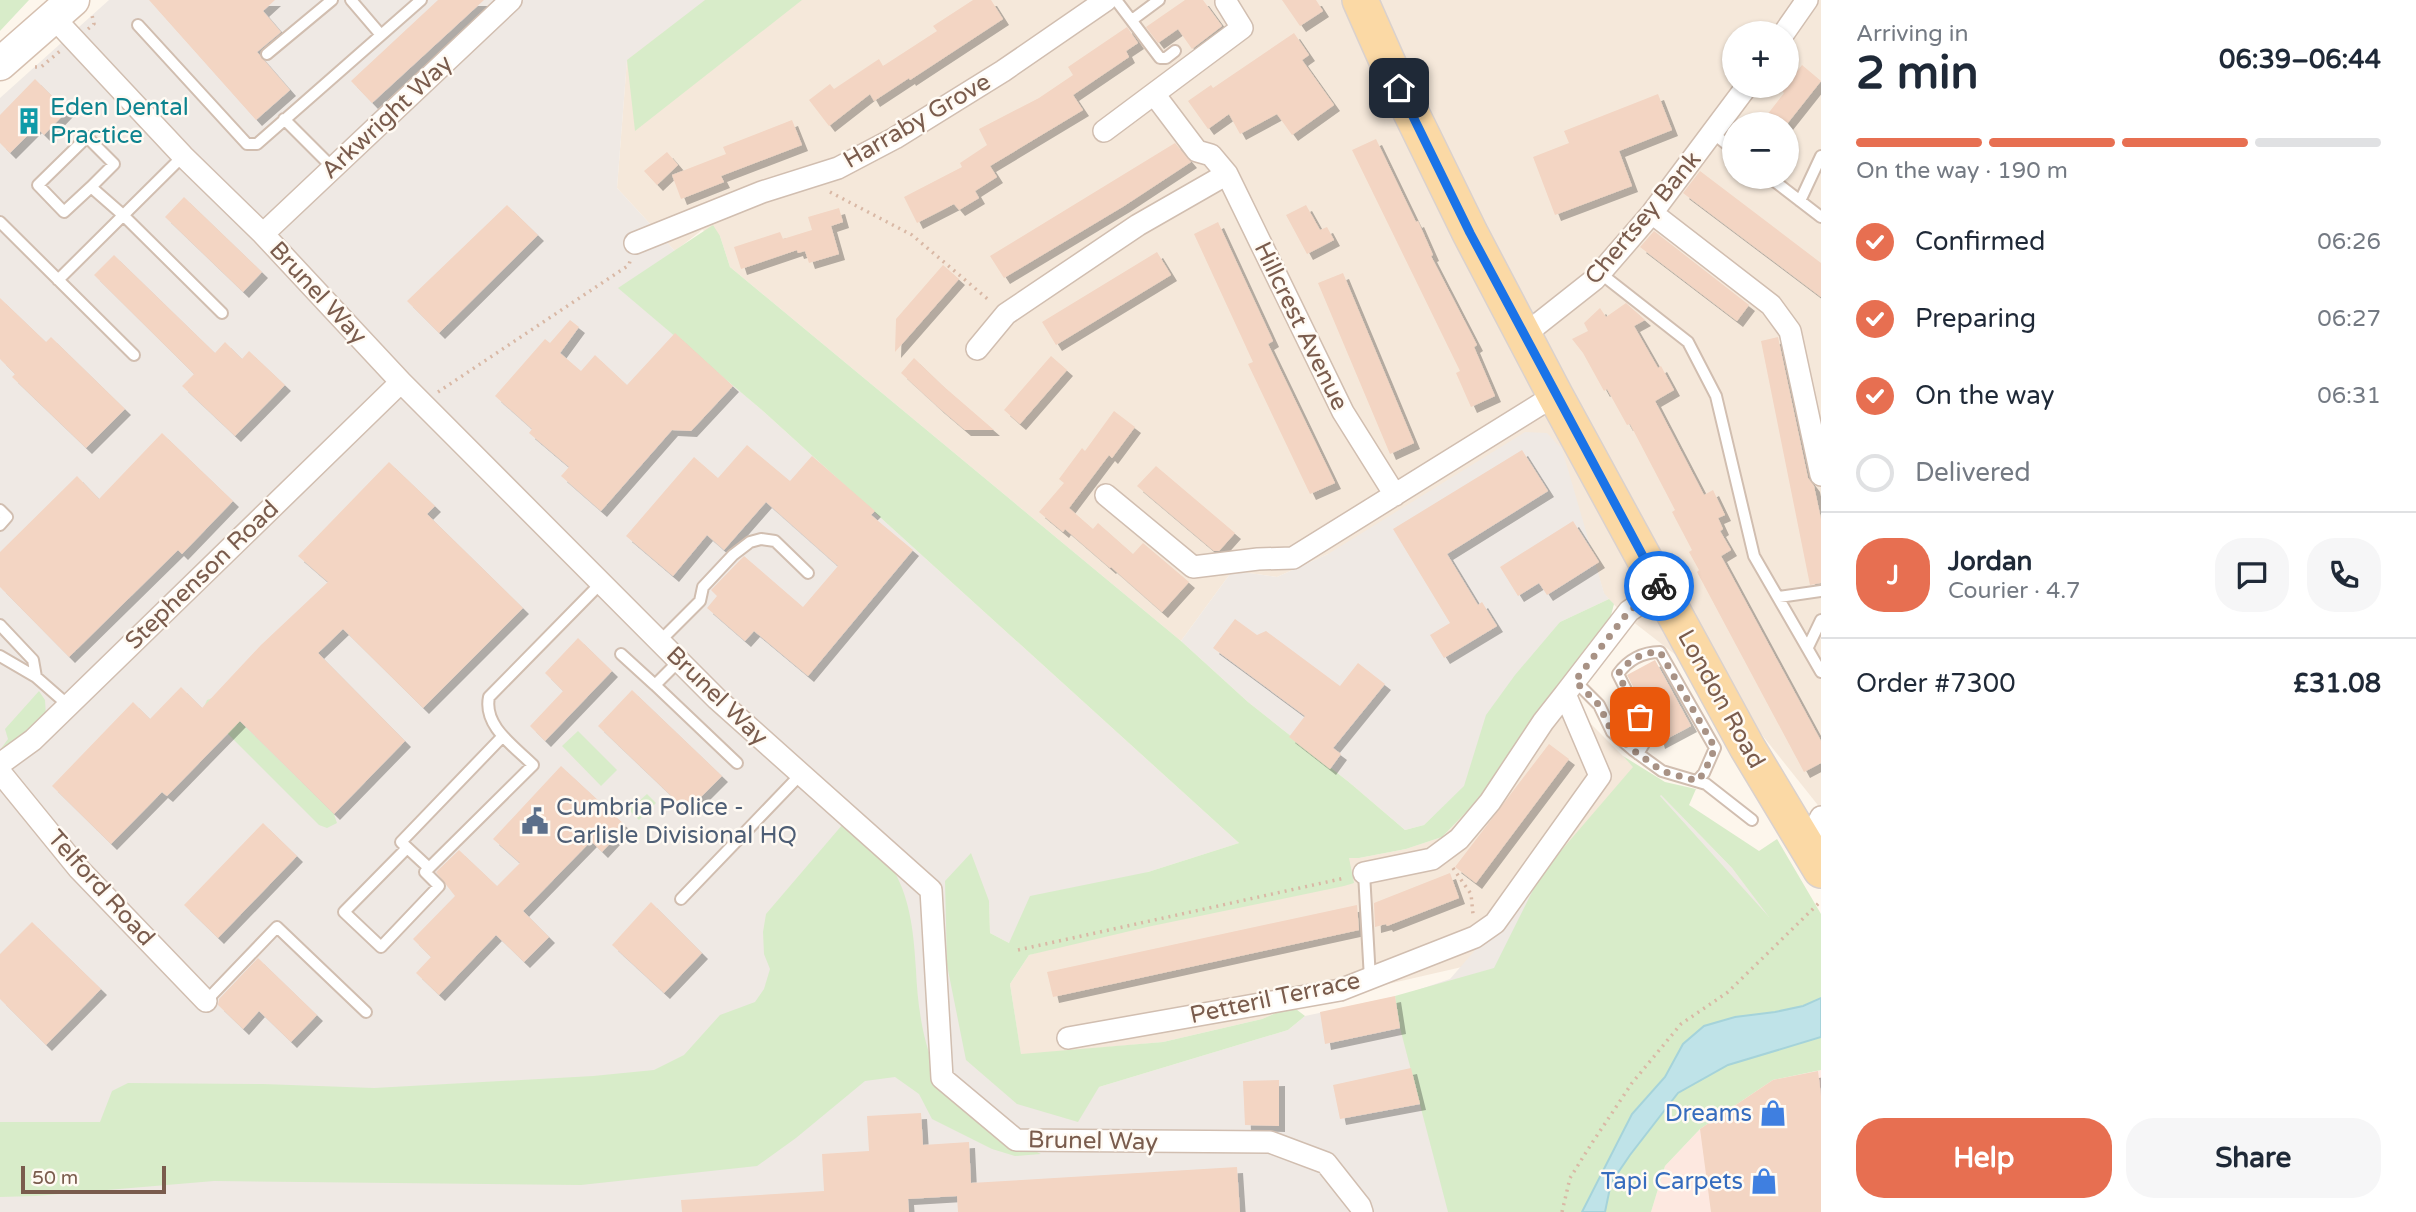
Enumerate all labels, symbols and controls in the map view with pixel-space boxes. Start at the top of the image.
text: Arriving in [1856,20,1969,48]
map controls [1722,21,1799,189]
button: + [1722,21,1799,98]
text: 06:39–06:44 [2219,44,2381,75]
text: 2 min [1856,46,1979,101]
street label: Arkwright Way [315,49,459,185]
pin [1369,58,1429,118]
street label: Harraby Grove [838,67,996,175]
icon: home [1380,69,1418,107]
place label: Eden Dental Practice [50,93,189,150]
building icon: Eden Dental Practice [14,106,44,136]
button: − [1722,112,1799,189]
street label: Chertsey Bank [1579,145,1707,291]
text: On the way · 190 m [1856,157,2068,185]
icon: check [1856,223,1894,261]
text: Confirmed [1915,226,2045,257]
text: 06:26 [2317,228,2381,256]
street label: Brunel Way [263,236,373,351]
street label: Hillcrest Avenue [1248,237,1354,415]
icon: check [1856,300,1894,338]
text: Preparing [1915,303,2036,334]
text: 06:27 [2317,305,2381,333]
icon: check [1856,377,1894,415]
text: On the way [1915,380,2055,411]
text: 06:31 [2317,382,2381,410]
text: Delivered [1915,457,2031,488]
street label: Stephenson Road [119,494,285,656]
button: chat [2215,538,2289,612]
button: phone [2307,538,2381,612]
text: Jordan [1948,546,2032,577]
courier [1624,551,1694,621]
text: J [1887,560,1899,591]
icon: bike [1640,567,1678,605]
text: Courier · 4.7 [1948,577,2081,605]
street label: London Road [1671,625,1771,773]
street label: Brunel Way [660,640,774,752]
text: Order #7300 [1856,668,2016,699]
text: £31.08 [2293,668,2381,699]
pin [1610,687,1670,747]
icon: bag [1621,698,1659,736]
place label: Cumbria Police - Carlisle Divisional HQ [556,793,797,850]
public building icon: Cumbria Police - Carlisle Divisional HQ [520,806,550,836]
street label: Telford Road [41,824,161,952]
street label: Petteril Terrace [1187,966,1363,1030]
shop icon: Dreams [1758,1098,1788,1128]
place label: Dreams [1665,1099,1752,1128]
button: Help [1856,1118,2112,1198]
button: Share [2126,1118,2381,1198]
street label: Brunel Way [1028,1125,1158,1157]
scale bar [21,1163,166,1195]
shop icon: Tapi Carpets [1749,1166,1779,1196]
text: 50 m [32,1167,78,1189]
place label: Tapi Carpets [1601,1167,1743,1196]

